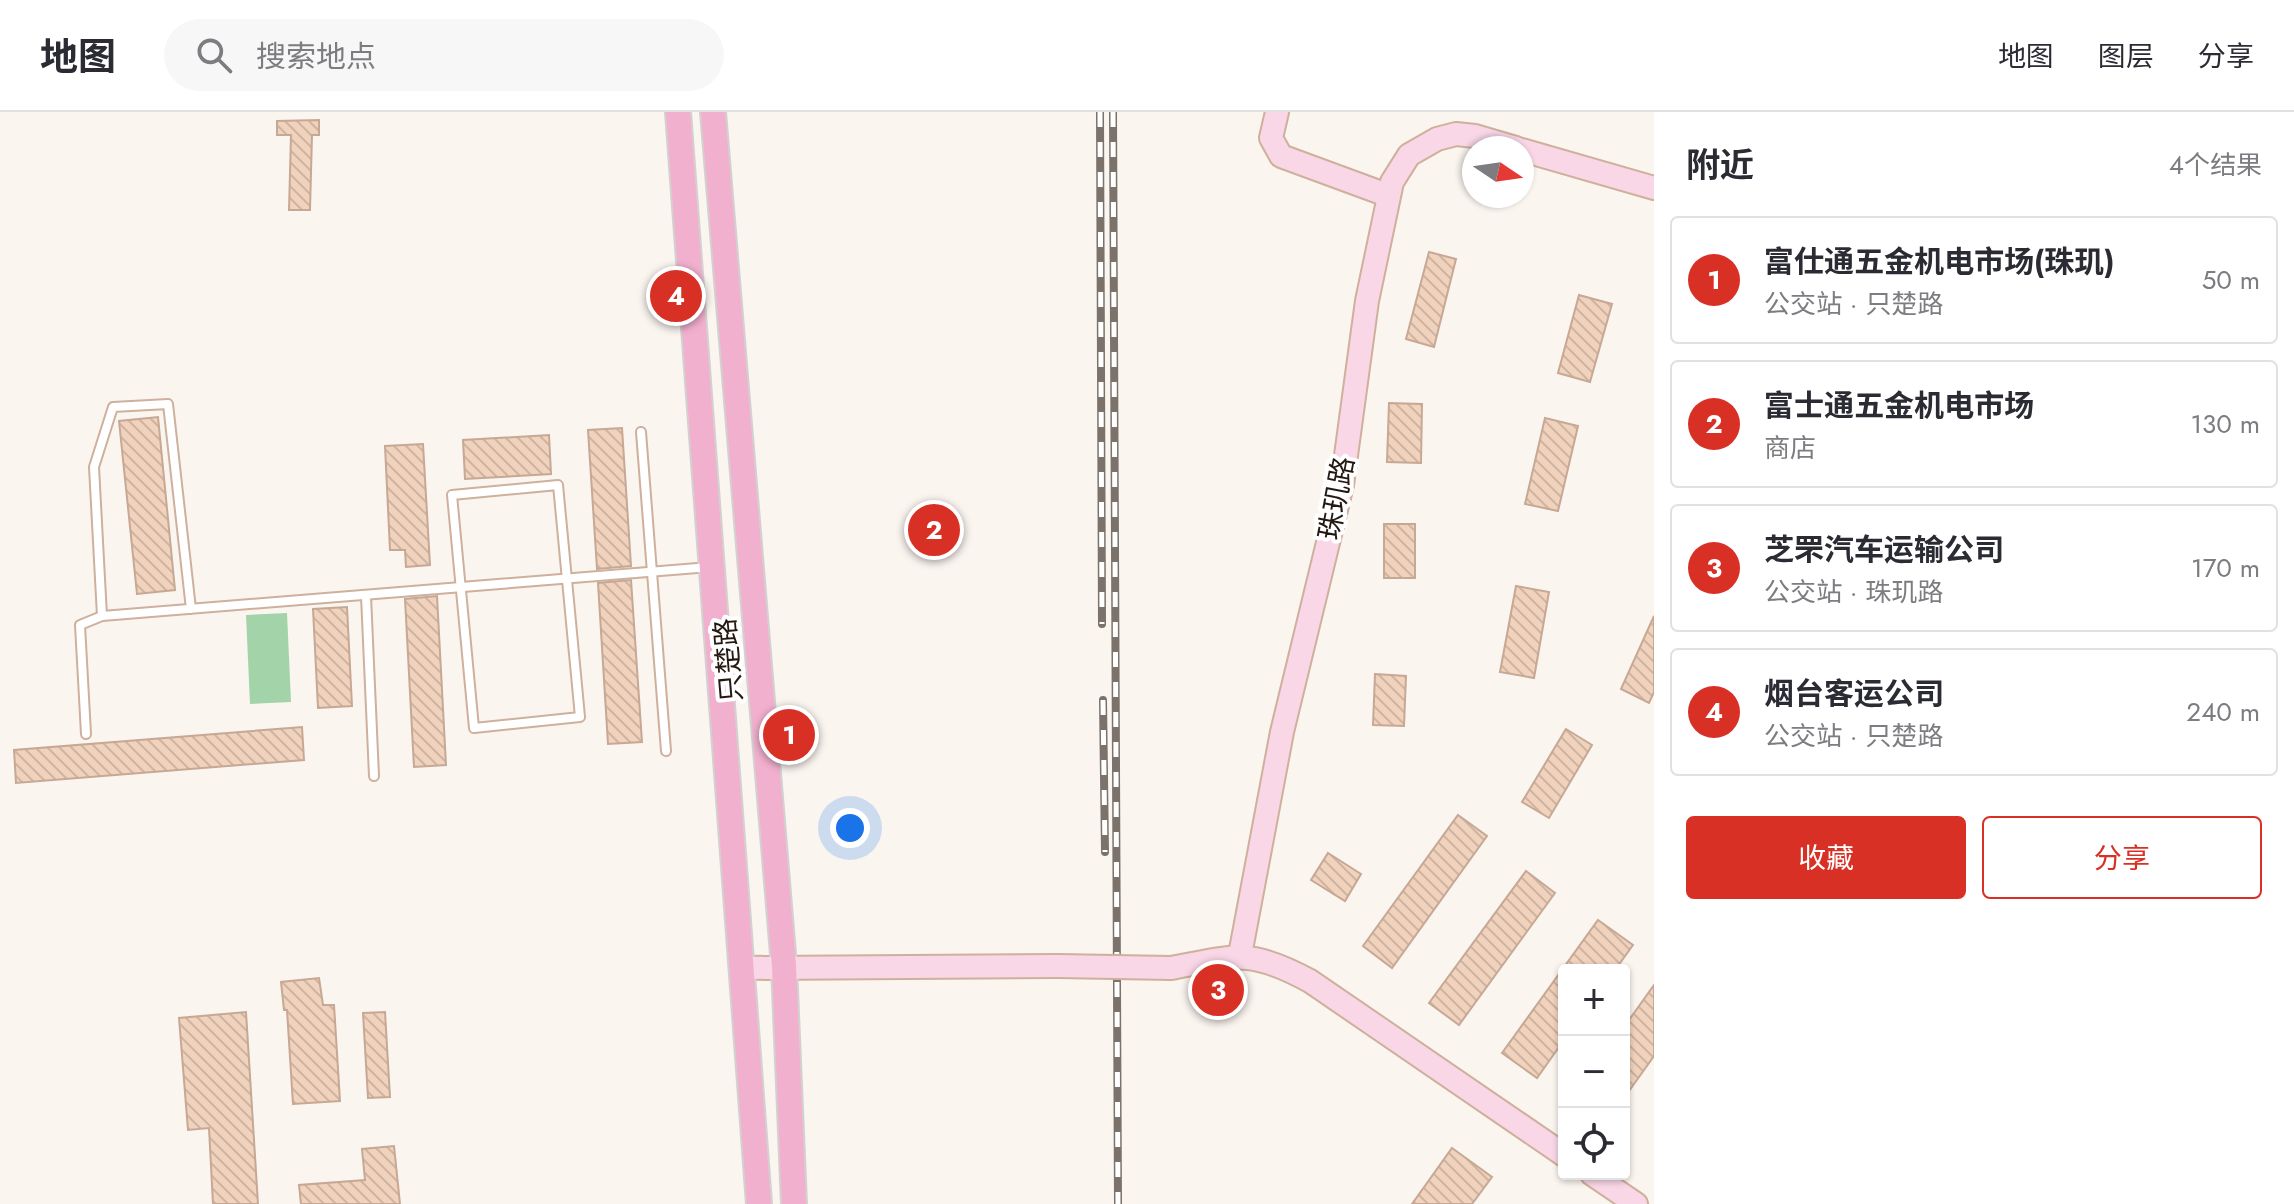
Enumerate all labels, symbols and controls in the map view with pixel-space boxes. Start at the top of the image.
search box [164,19,724,91]
text: 地图 [40,29,116,84]
icon: search [192,33,236,77]
text: 搜索地点 [256,35,376,78]
text: 地图 [1998,36,2054,77]
text: 图层 [2098,36,2154,77]
text: 分享 [2198,36,2254,77]
north arrow [1462,136,1534,208]
text: 附近 [1686,141,1754,190]
text: 4个结果 [2169,146,2262,184]
text: 富仕通五金机电市场(珠玑) [1764,240,2114,283]
text: 1 [1707,261,1721,299]
text: 50 m [2202,261,2260,299]
pin: 4 [650,266,702,326]
text: 公交站 · 只楚路 [1764,285,1943,323]
text: 富士通五金机电市场 [1764,384,2034,427]
text: 2 [1705,405,1723,443]
text: 130 m [2190,405,2260,443]
text: 商店 [1764,429,1816,467]
street label: 珠玑路 [1308,453,1365,543]
pin: 2 [908,500,960,560]
text: 芝罘汽车运输公司 [1764,528,2004,571]
text: 3 [1706,549,1722,587]
text: 170 m [2191,549,2260,587]
text: 公交站 · 珠玑路 [1764,573,1943,611]
street label: 只楚路 [704,616,753,704]
text: 烟台客运公司 [1764,672,1944,715]
text: 4 [1705,693,1723,731]
text: 240 m [2186,693,2260,731]
pin: 1 [763,705,815,765]
text: 公交站 · 只楚路 [1764,717,1943,755]
your location [830,808,870,848]
button: 收藏 [1686,816,1966,899]
button: 分享 [1982,816,2262,899]
pin: 3 [1192,960,1244,1020]
map controls [1558,964,1630,1180]
button: + [1558,964,1630,1036]
button: − [1558,1036,1630,1108]
button: locate [1558,1108,1630,1180]

